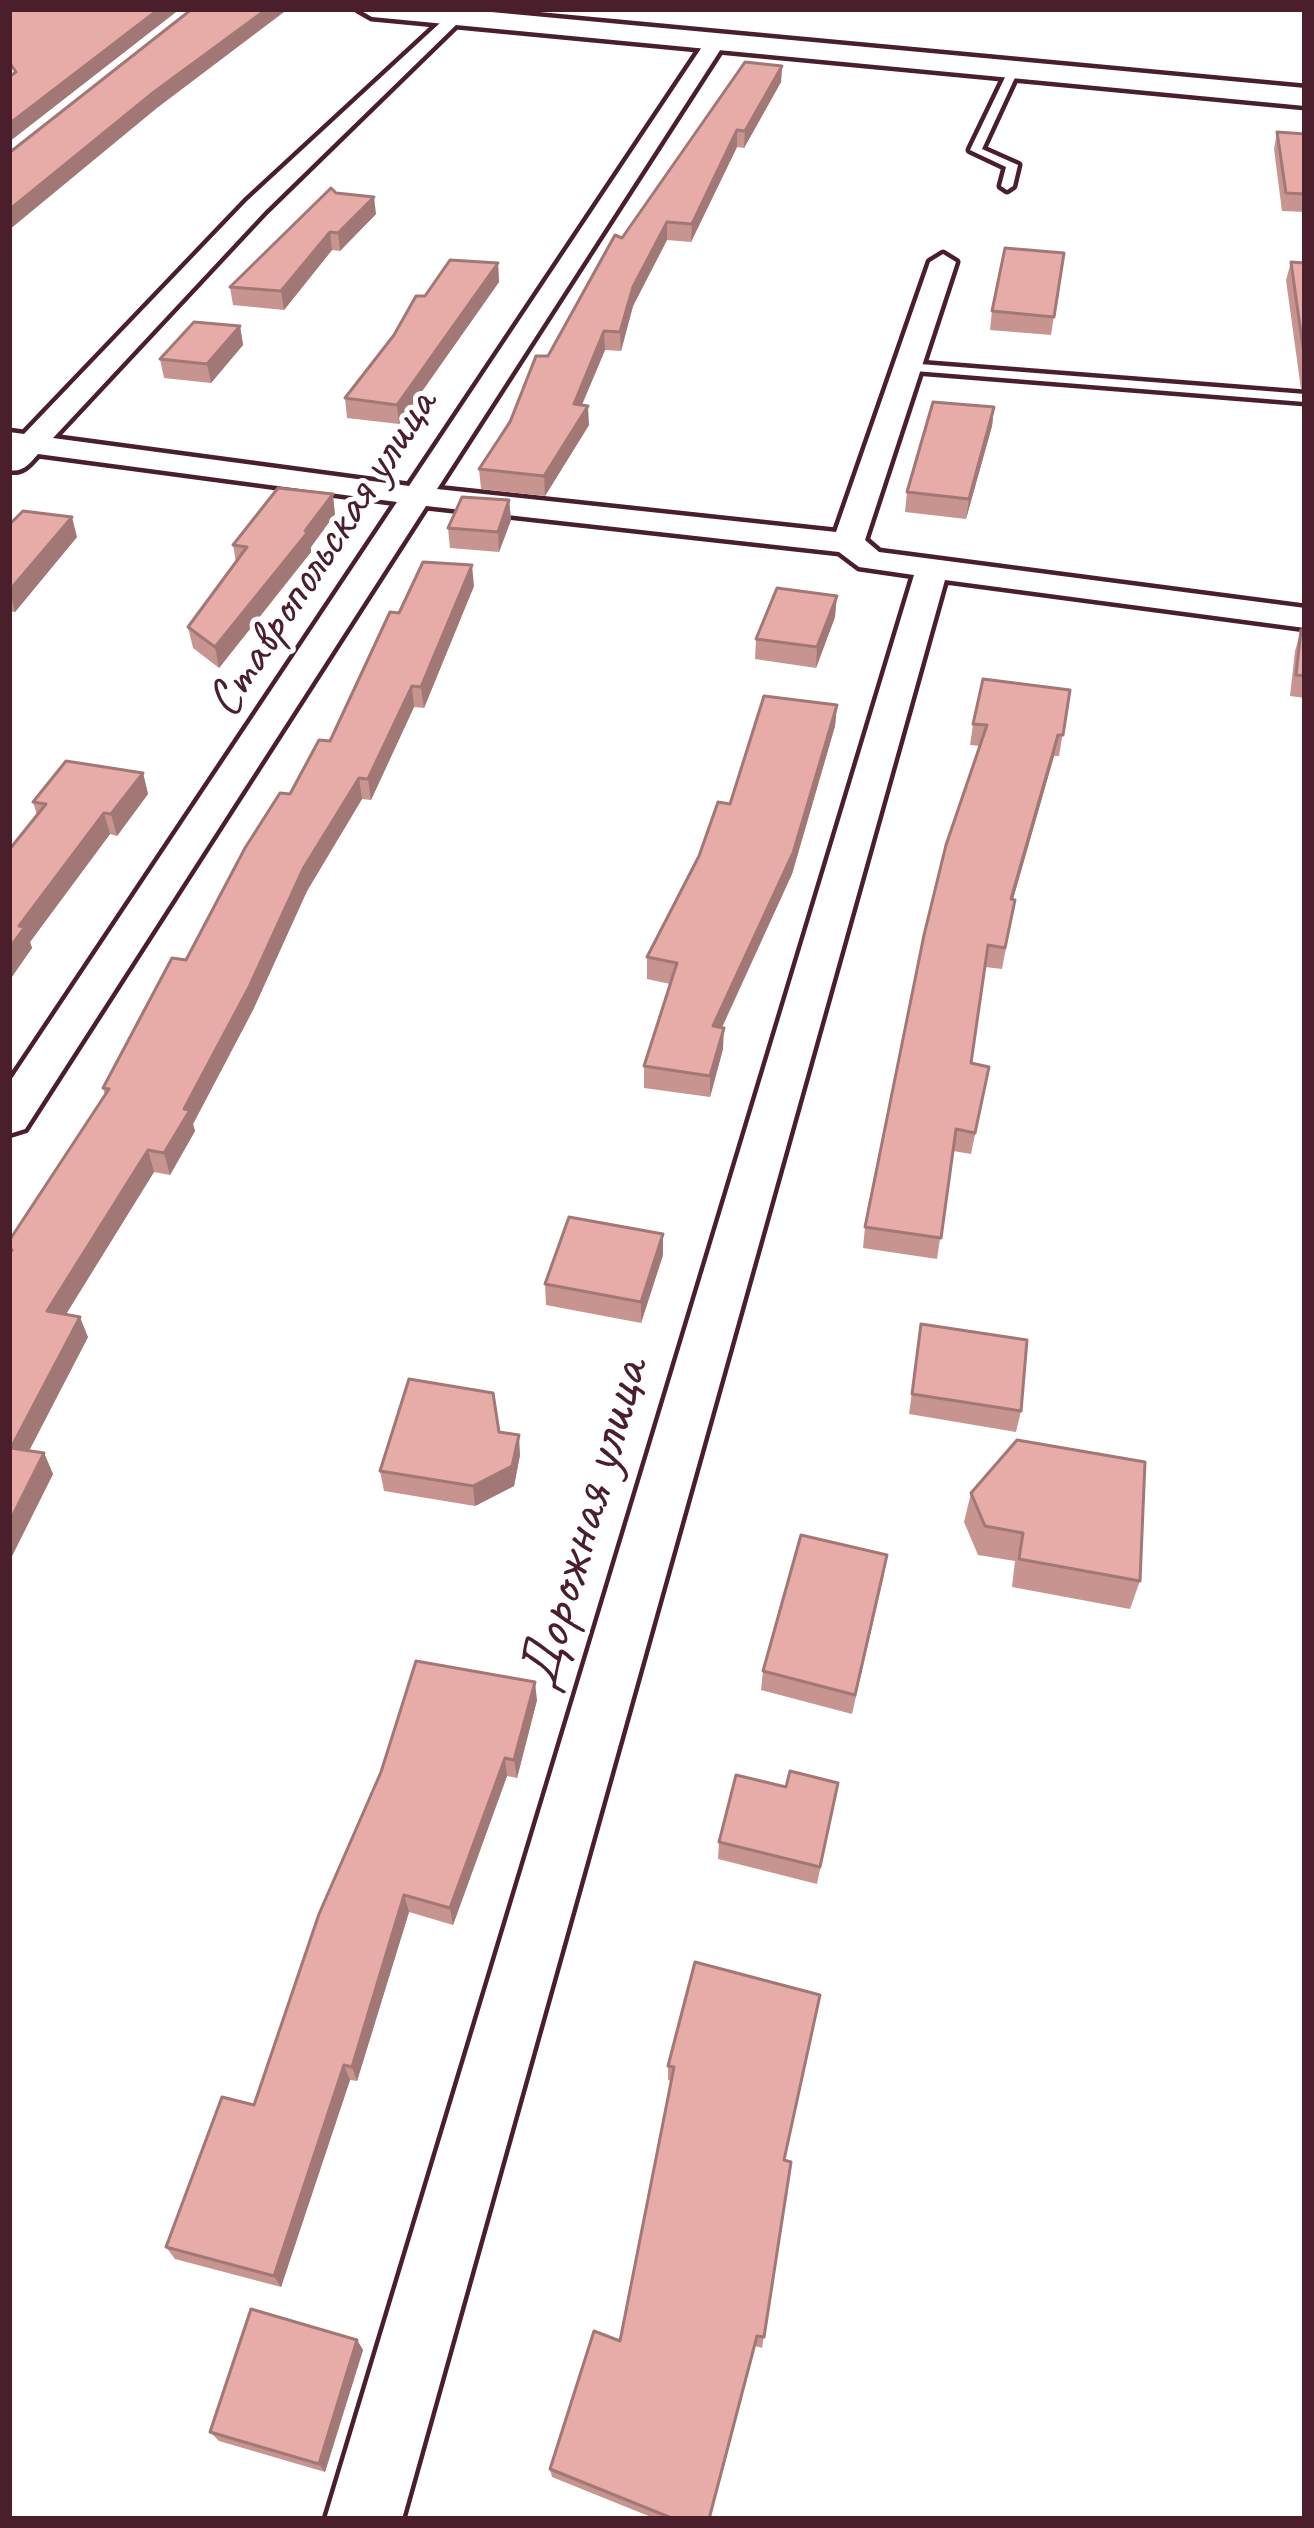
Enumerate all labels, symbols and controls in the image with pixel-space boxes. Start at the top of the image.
street label: Ставропольская улица [194,379,452,729]
street label: Дорожная улица [504,1352,666,1698]

